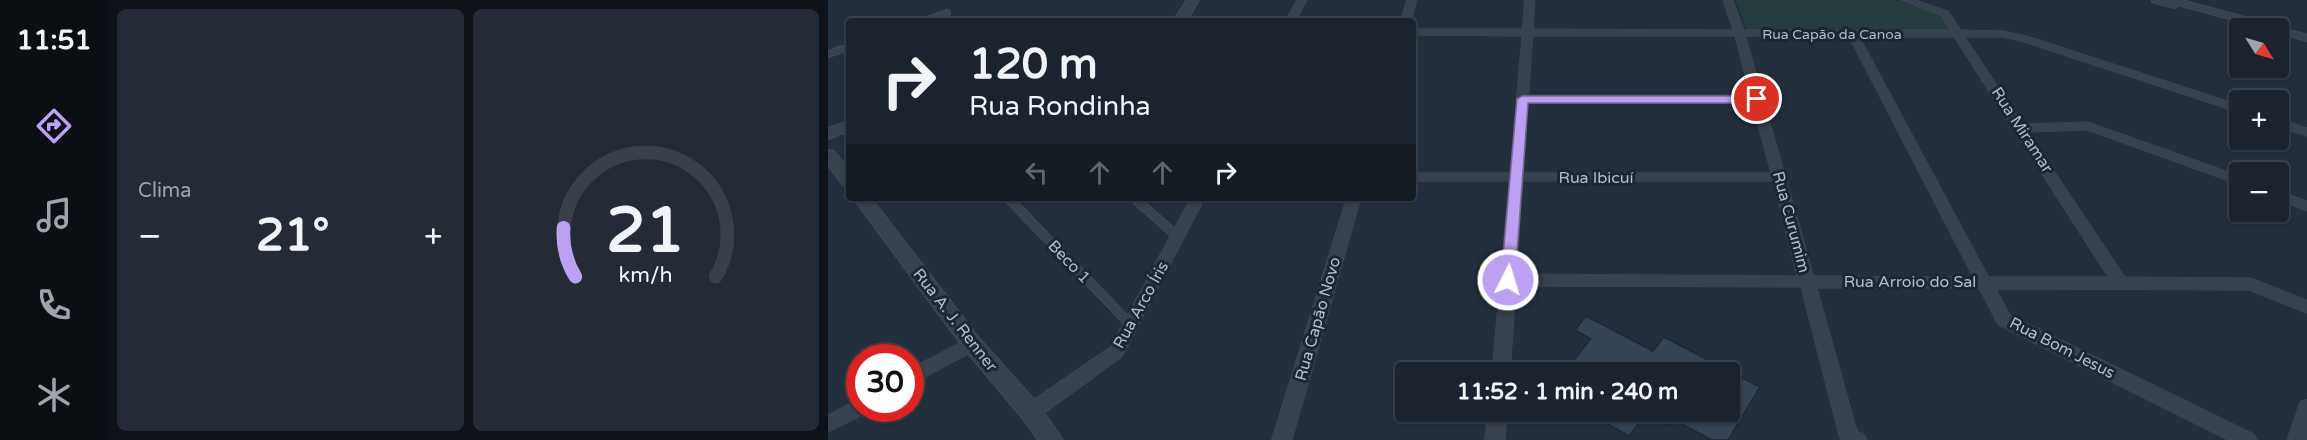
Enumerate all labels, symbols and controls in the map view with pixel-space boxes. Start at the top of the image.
north arrow [2229,18,2289,78]
map controls [2229,18,2289,222]
text: 11:51 [17,24,91,57]
street label: Rua Capão da Canoa [1762,26,1902,43]
text: 120 m [969,39,1098,90]
icon: right [870,42,948,120]
pin [1731,73,1782,124]
icon: arrive [1740,82,1773,115]
street label: Rua Miramar [1987,83,2058,177]
text: Rua Rondinha [969,90,1151,123]
button: + [2229,90,2289,150]
icon: directions [33,105,75,147]
icon: left [1020,156,1053,189]
icon: ahead [1083,156,1116,189]
icon: ahead [1146,156,1179,189]
icon: right [1209,156,1242,189]
button: − [2229,162,2289,222]
street label: Rua Ibicuí [1558,168,1634,188]
street label: Rua Curumim [1768,169,1814,275]
text: Clima [138,179,191,203]
icon: music [33,194,75,236]
text: 21 [607,194,685,269]
text: 21° [256,209,329,263]
text: − [138,217,162,256]
text: + [424,217,442,256]
street label: Beco 1 [1044,236,1094,288]
position arrow [1476,248,1540,312]
street label: Rua Capão Novo [1291,255,1345,383]
street label: Rua Arco Íris [1109,258,1173,352]
text: km/h [619,262,673,288]
street label: Rua A. J. Renner [909,264,1002,376]
street label: Rua Arroio do Sal [1844,272,1976,292]
icon: phone [33,284,75,326]
street label: Rua Bom Jesus [2006,313,2118,383]
speed limit sign: 30 [846,344,924,422]
icon: climate [33,374,75,416]
text: 11:52 · 1 min · 240 m [1457,379,1678,405]

